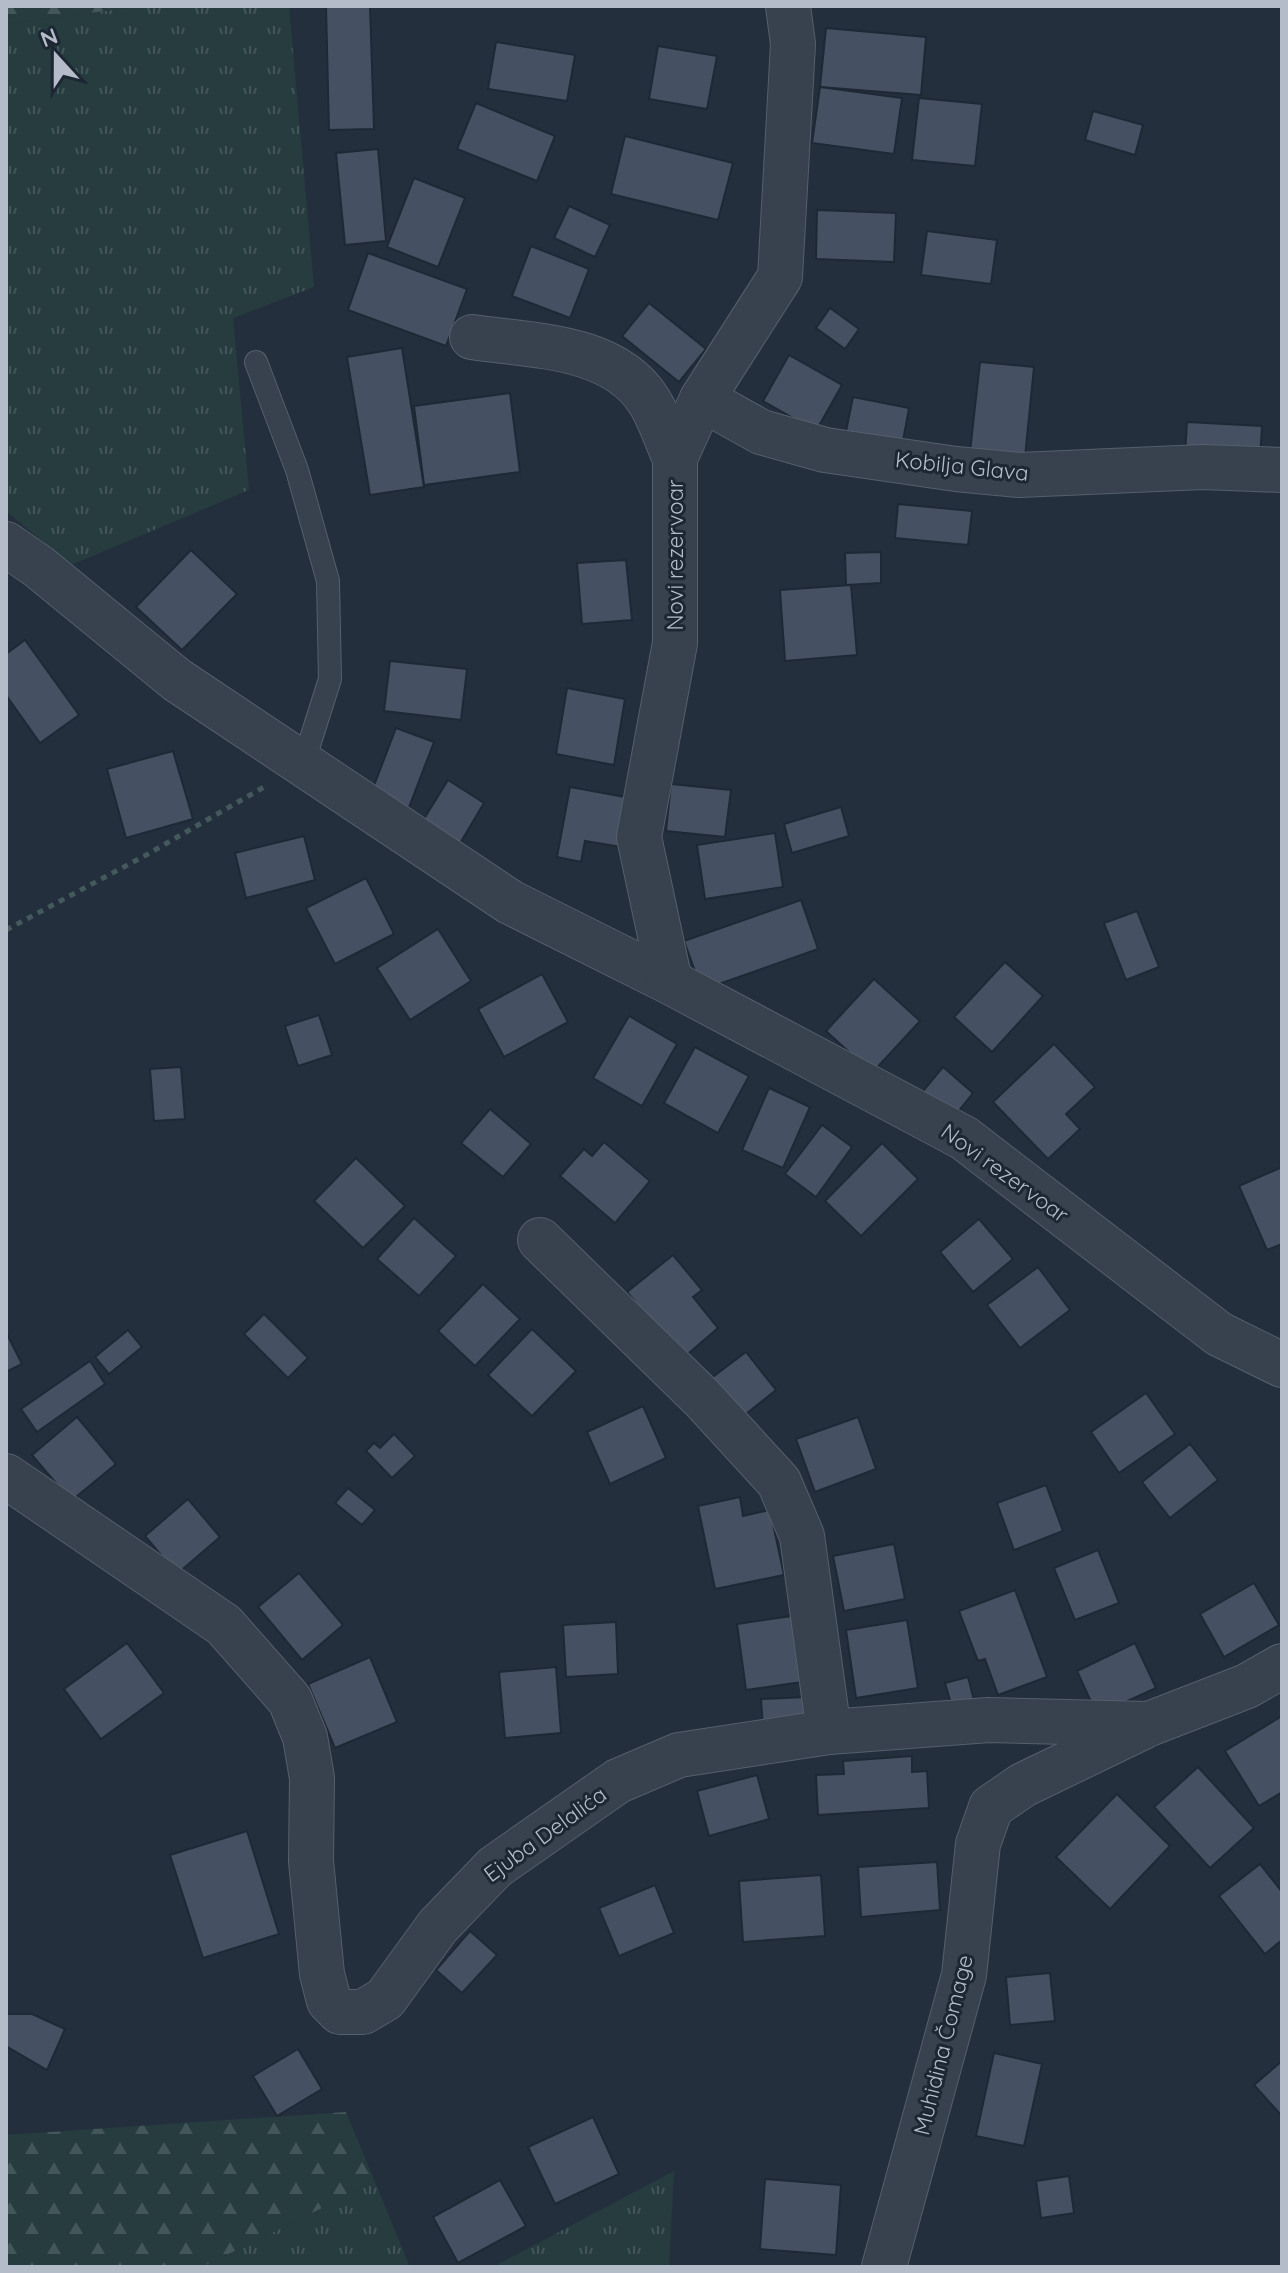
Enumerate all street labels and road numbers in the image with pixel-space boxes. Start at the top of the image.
street label: Kobilja Glava [894,445,1030,487]
street label: Novi rezervoar [661,479,689,630]
street label: Novi rezervoar [936,1117,1075,1229]
street label: Ejuba Delalića [478,1780,612,1888]
street label: Muhidina Čomage [907,1952,979,2138]

